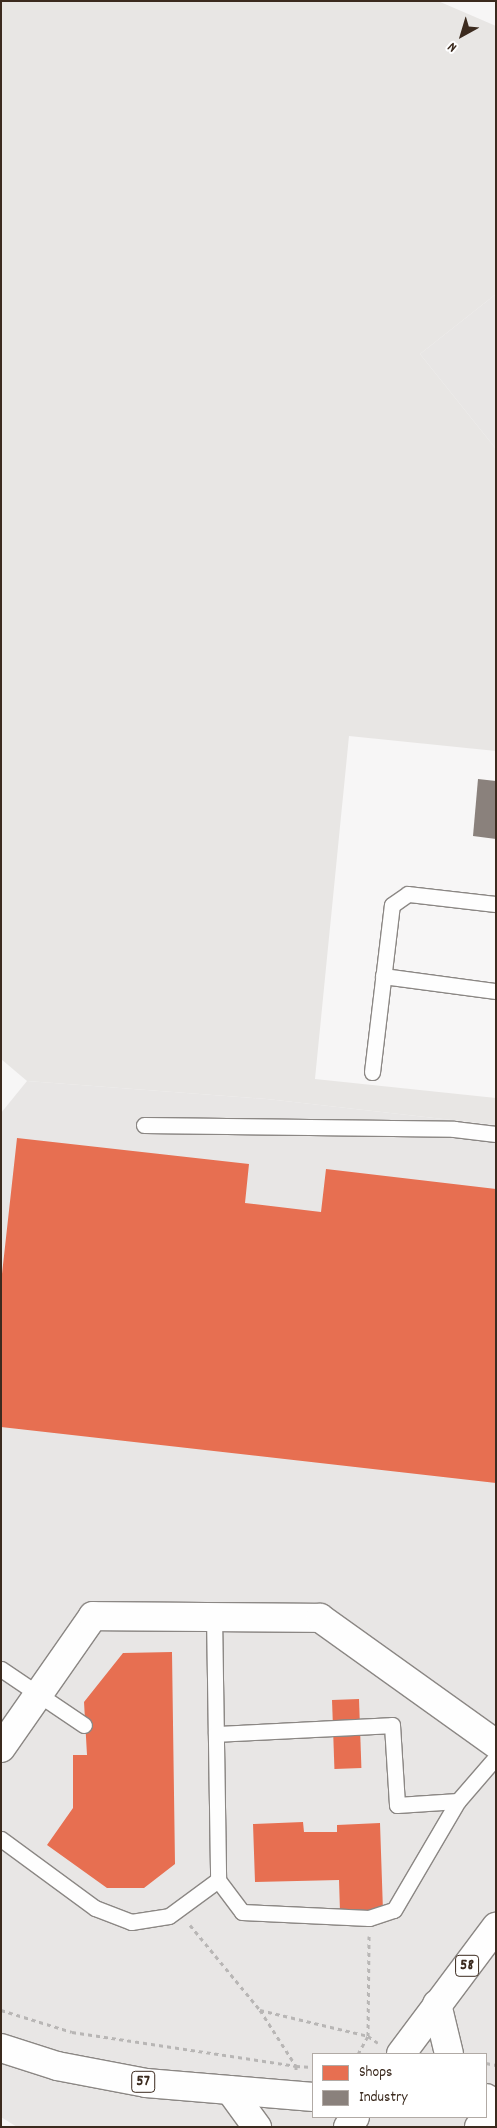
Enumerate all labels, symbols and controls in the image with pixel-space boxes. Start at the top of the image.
north arrow [437,10,487,60]
text: N [444,37,462,57]
road number: 58 [454,1952,480,1980]
legend [312,2053,487,2118]
text: Shops [359,2062,392,2084]
road number: 57 [130,2068,156,2096]
text: Industry [359,2087,408,2109]

